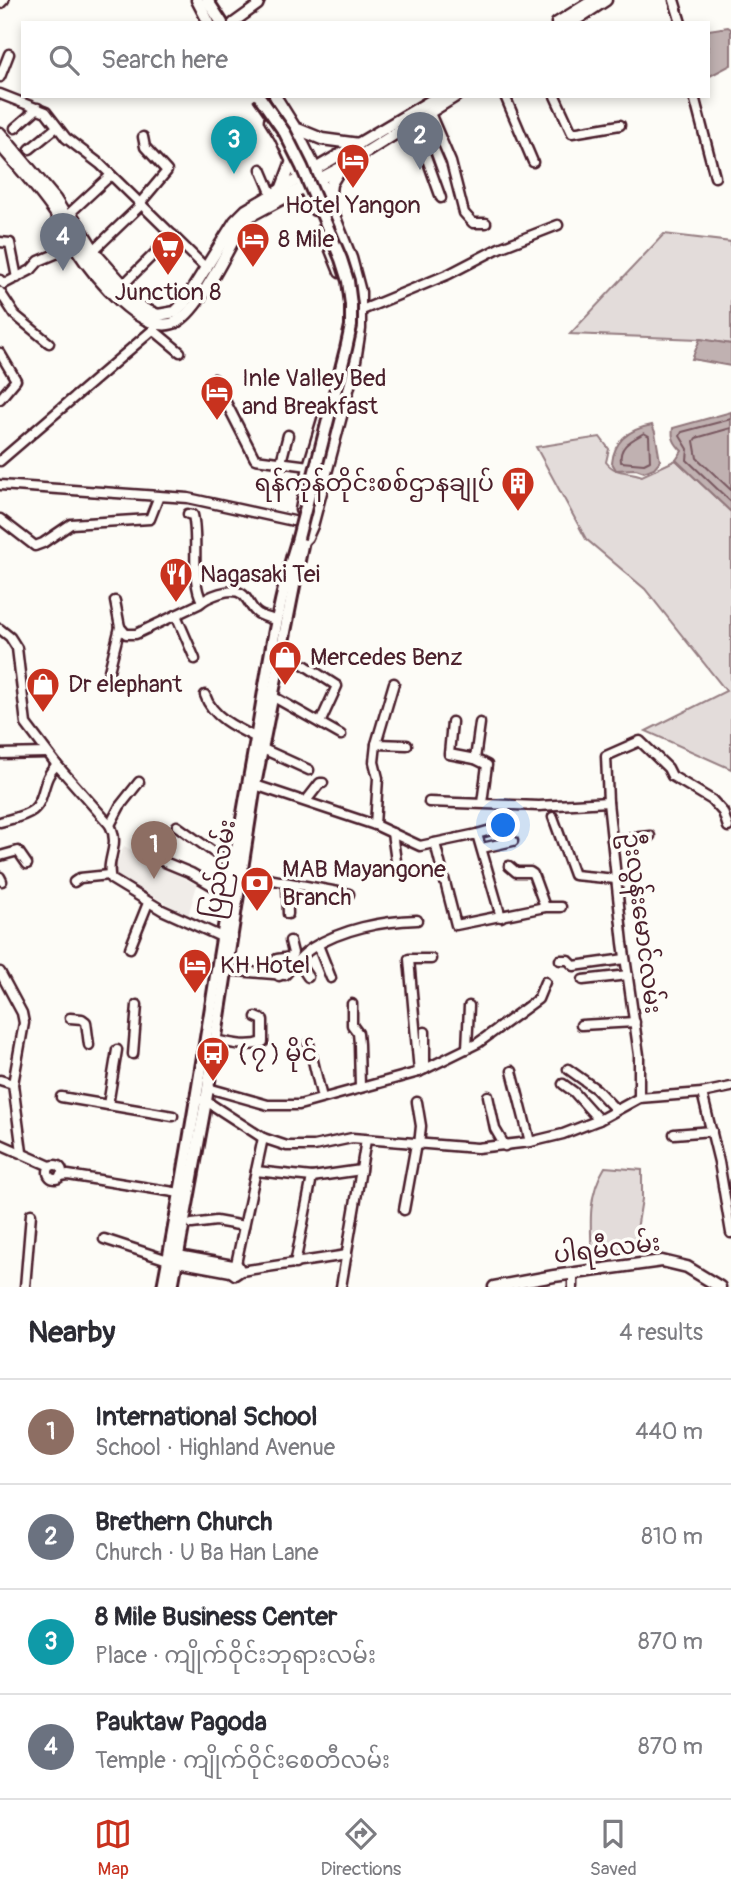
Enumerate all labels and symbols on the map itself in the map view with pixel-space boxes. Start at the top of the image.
pin: 2 [397,112,443,170]
pin: 3 [211,116,257,174]
hotel icon: Hotel Yangon [334,141,372,190]
place label: Hotel Yangon [285,191,421,220]
pin: 4 [40,213,86,271]
hotel icon: 8 Mile [234,220,272,269]
place label: 8 Mile [278,225,335,254]
supermarket icon: Junction 8 [149,228,187,277]
place label: Junction 8 [115,278,221,307]
place label: Inle Valley Bed and Breakfast [242,364,387,421]
hotel icon: Inle Valley Bed and Breakfast [198,373,236,422]
building icon: ရန်ကုန်တိုင်းစစ်ဌာနချုပ် [499,464,537,513]
place label: ရန်ကုန်တိုင်းစစ်ဌာနချုပ် [255,467,494,502]
restaurant icon: Nagasaki Tei [157,555,195,604]
place label: Nagasaki Tei [200,560,320,589]
shop icon: Mercedes Benz [266,638,304,687]
place label: Mercedes Benz [310,643,463,672]
shop icon: Dr elephant [24,665,62,714]
place label: Dr elephant [68,670,183,699]
your location [486,808,520,842]
street label: ပြည်လမ်း [196,817,246,921]
pin: 1 [131,821,177,879]
street label: ဦးလွန်းမောင်လမ်း [613,831,669,1016]
place label: MAB Mayangone Branch [282,855,446,912]
bank icon: MAB Mayangone Branch [238,864,276,913]
hotel icon: KH Hotel [176,946,214,995]
place label: KH Hotel [220,951,310,980]
bus stop icon: ( ၇ ) မိုင် [194,1034,232,1083]
place label: ( ၇ ) မိုင် [238,1037,317,1072]
street label: ပါရမီလမ်း [552,1226,662,1274]

